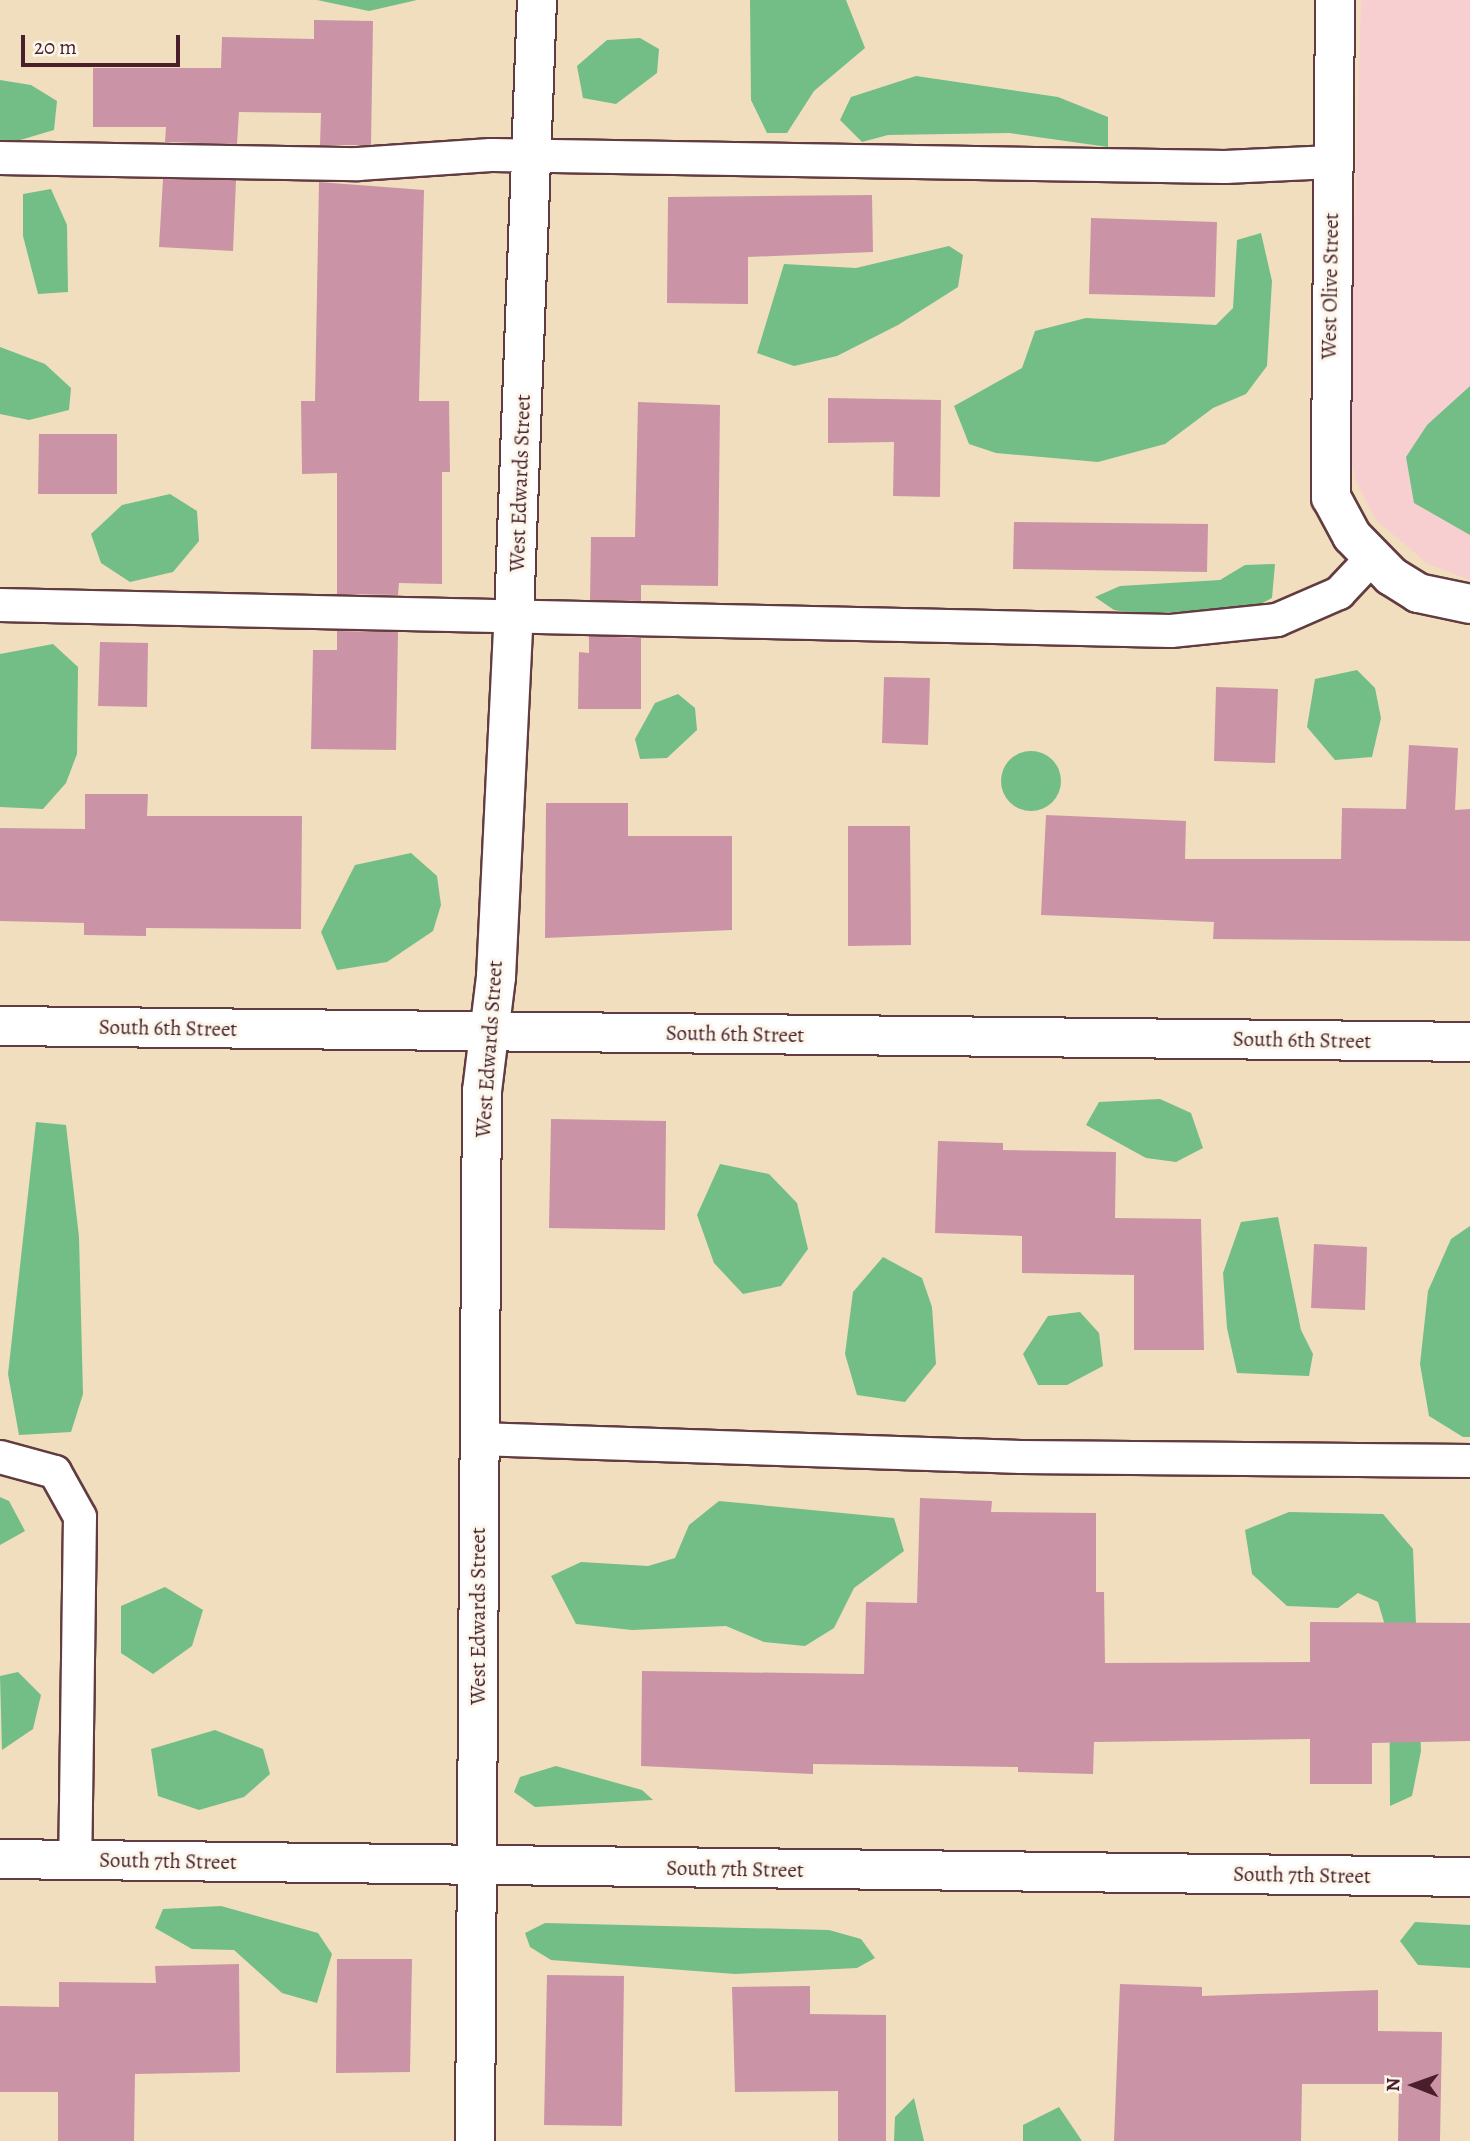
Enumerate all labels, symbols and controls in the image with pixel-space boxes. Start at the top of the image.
scale bar [24,21,184,65]
text: 20 m [34,33,77,61]
street label: West Olive Street [1316,212,1344,360]
street label: West Edwards Street [504,394,536,572]
street label: West Edwards Street [470,959,508,1139]
street label: South 6th Street [99,1014,237,1042]
street label: South 6th Street [666,1020,804,1048]
street label: South 6th Street [1233,1026,1371,1054]
street label: West Edwards Street [465,1527,491,1705]
street label: South 7th Street [99,1847,237,1875]
street label: South 7th Street [666,1855,804,1883]
street label: South 7th Street [1233,1861,1371,1889]
north arrow [1379,2050,1449,2120]
text: N [1380,2077,1406,2092]

